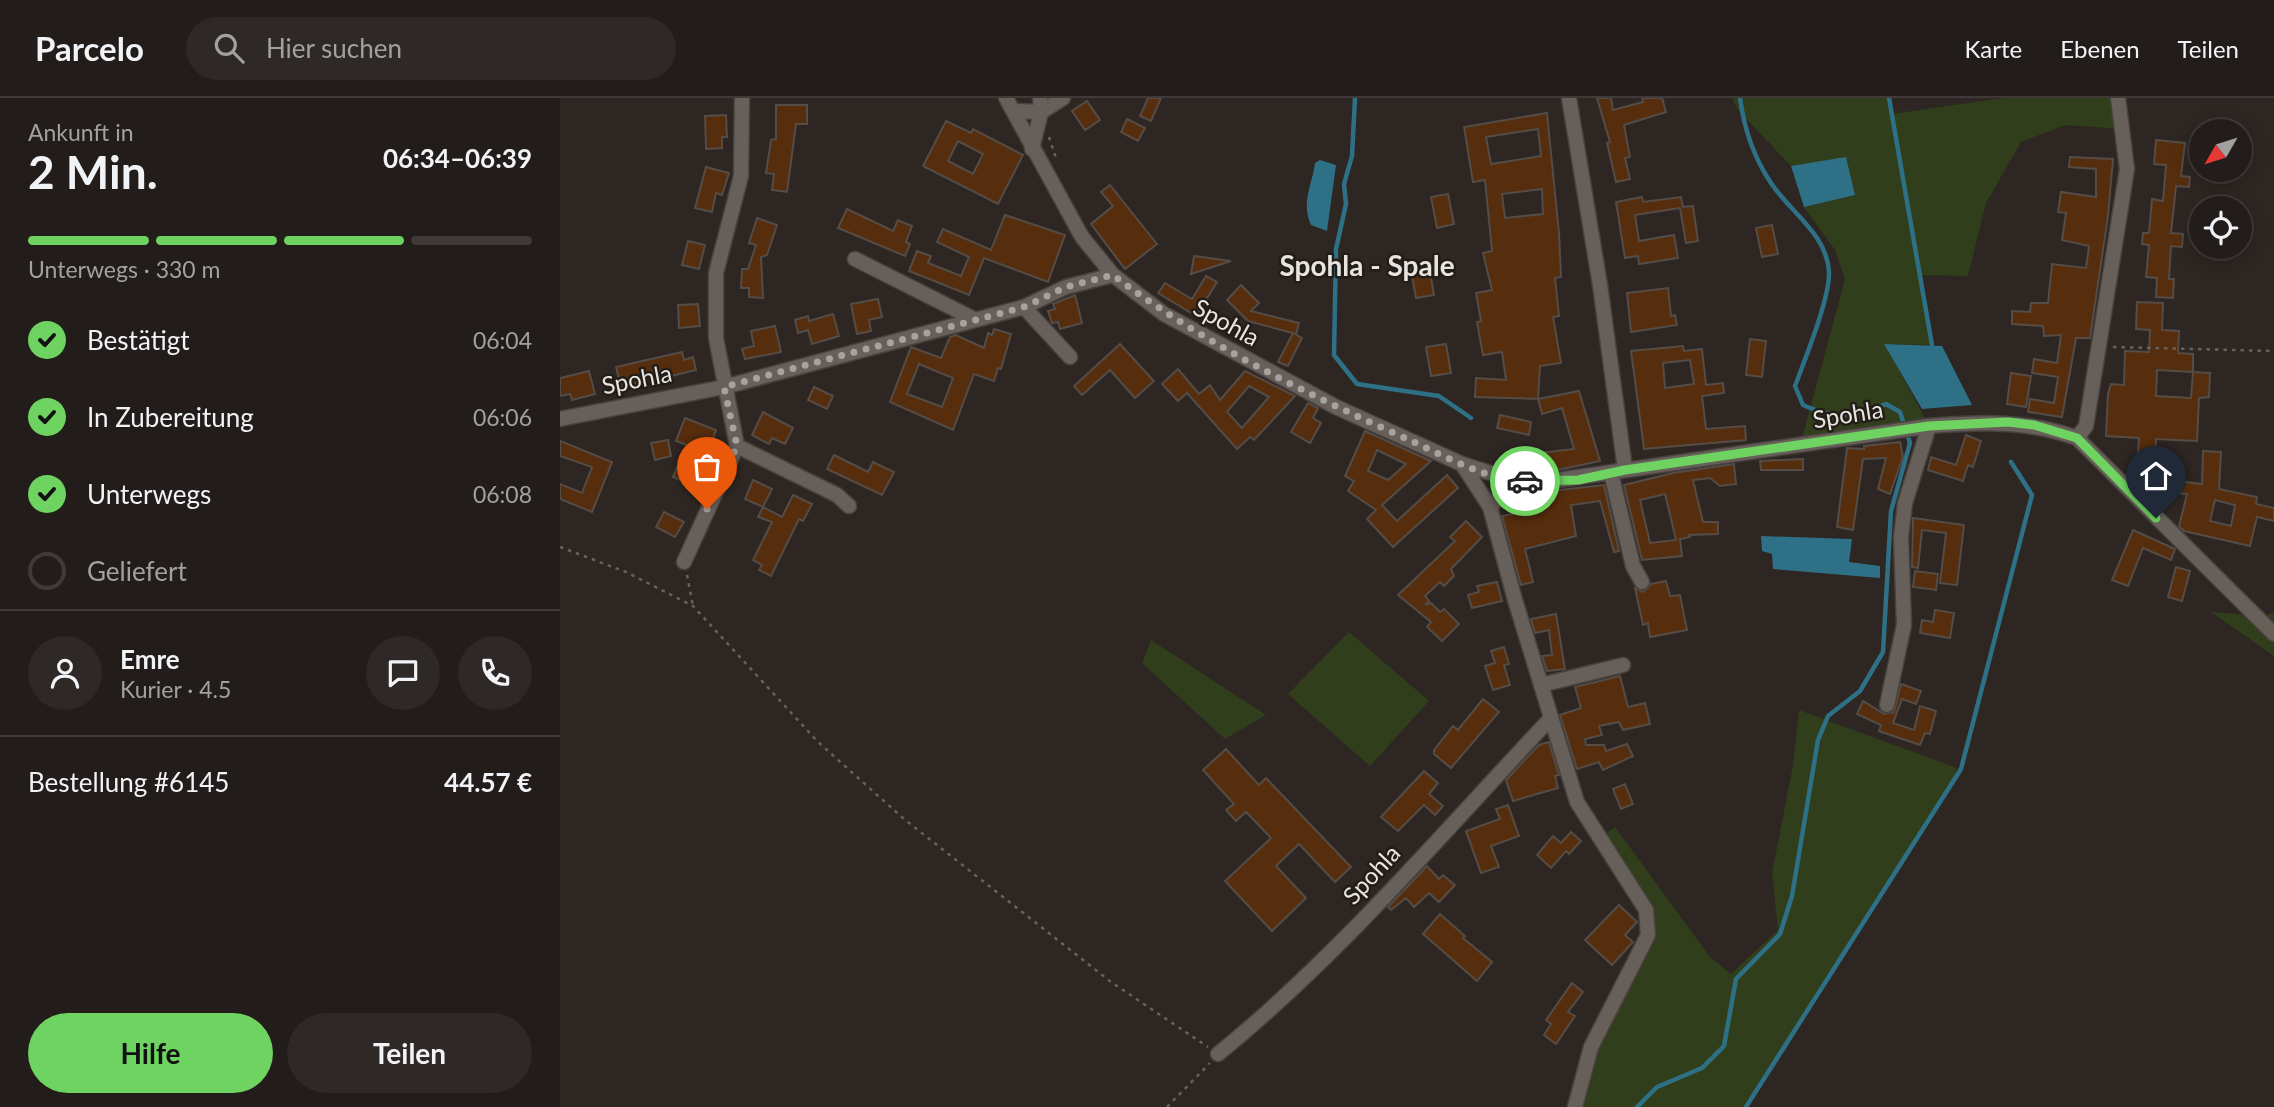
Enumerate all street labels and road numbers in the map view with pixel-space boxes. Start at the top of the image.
street label: Spohla [1189,292,1265,352]
street label: Spohla [599,358,674,400]
street label: Spohla [1811,394,1885,433]
street label: Spohla [1336,838,1406,910]

